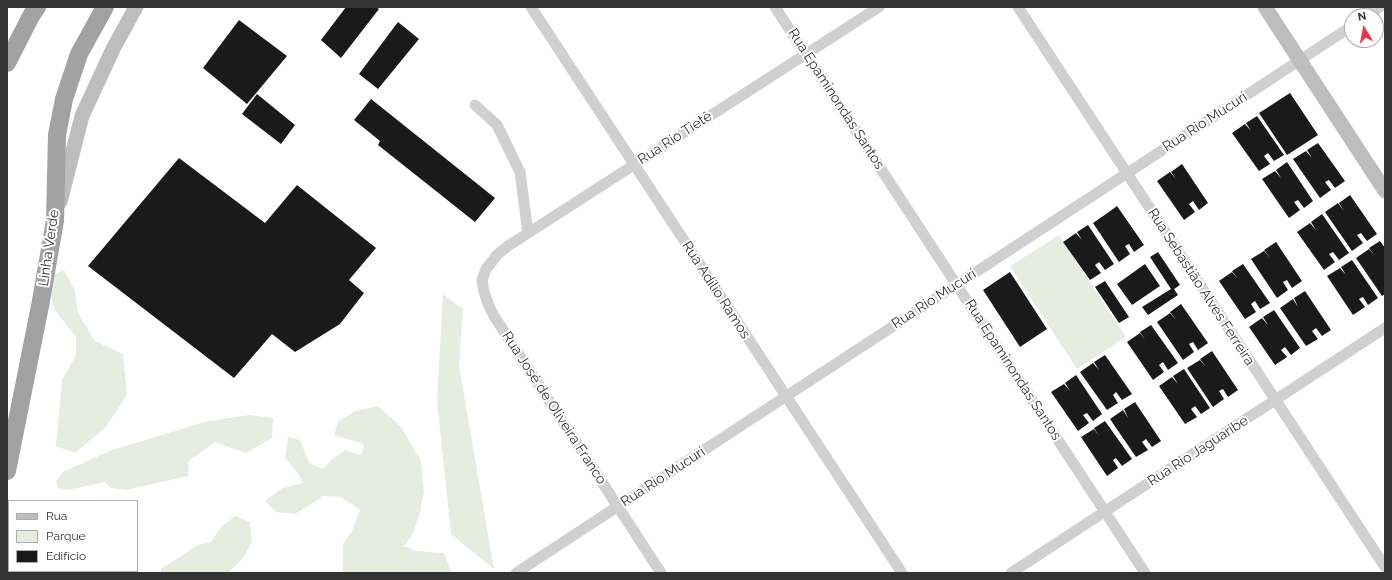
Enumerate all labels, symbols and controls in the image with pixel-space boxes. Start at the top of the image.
north arrow [1344,8,1384,48]
text: N [1357,10,1367,24]
street label: Rua Epaminondas Santos [784,25,888,173]
street label: Rua Rio Mucuri [1160,89,1250,155]
street label: Rua Rio Tietê [635,108,715,168]
street label: Rua Sebastião Alves Ferreira [1144,205,1258,369]
street label: Linha Verde [35,209,63,287]
street label: Rua Adílio Ramos [678,238,754,342]
street label: Rua Rio Mucuri [889,266,979,332]
street label: Rua Epaminondas Santos [961,296,1065,444]
street label: Rua José de Oliveira Franco [498,328,610,488]
street label: Rua Rio Jaguaribe [1145,412,1251,490]
street label: Rua Rio Mucuri [618,444,708,510]
legend [8,500,138,572]
text: Rua [46,509,67,523]
text: Parque [46,529,86,543]
text: Edifício [46,549,86,563]

